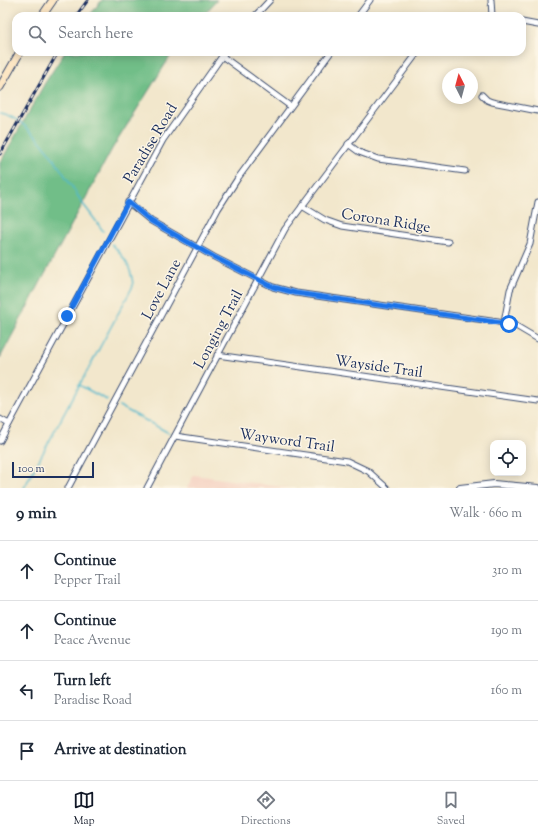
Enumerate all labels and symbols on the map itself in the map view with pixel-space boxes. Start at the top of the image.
north arrow [442,68,478,104]
street label: Paradise Road [119,99,184,188]
street label: Corona Ridge [340,204,432,239]
street label: Love Lane [138,256,187,324]
street label: Longing Trail [190,286,249,373]
route end [58,307,76,325]
route start [500,315,518,333]
street label: Wayside Trail [333,351,424,384]
street label: Wayword Trail [238,424,336,459]
scale bar [12,460,94,479]

